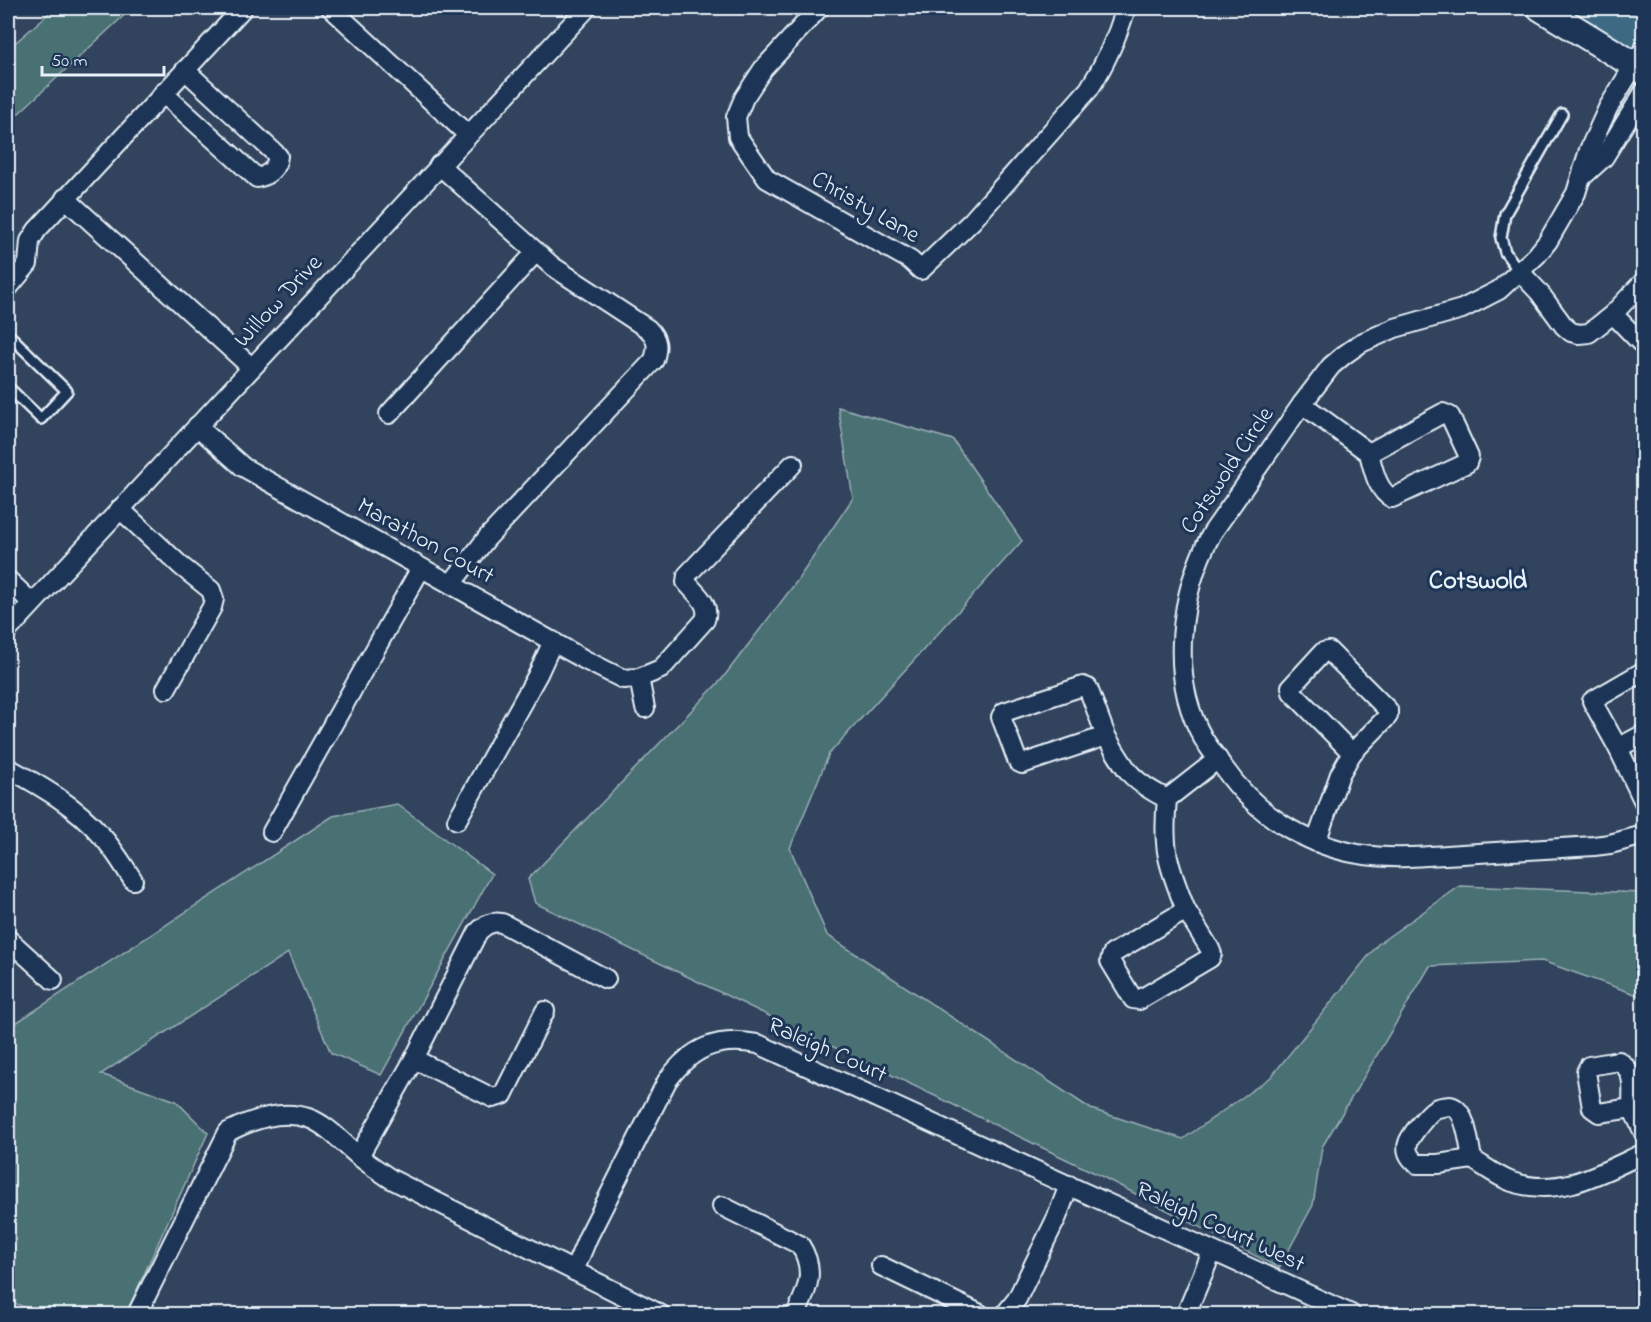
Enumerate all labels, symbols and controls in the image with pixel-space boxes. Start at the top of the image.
scale bar [42,39,164,77]
text: 50 m [51,49,88,75]
street label: Christy Lane [804,163,926,254]
street label: Willow Drive [226,247,332,357]
street label: Cotswold Circle [1172,400,1284,542]
street label: Marathon Court [350,490,500,594]
district label: Cotswold [1429,563,1528,601]
street label: Raleigh Court [762,1009,892,1093]
street label: Raleigh Court West [1130,1173,1310,1283]

